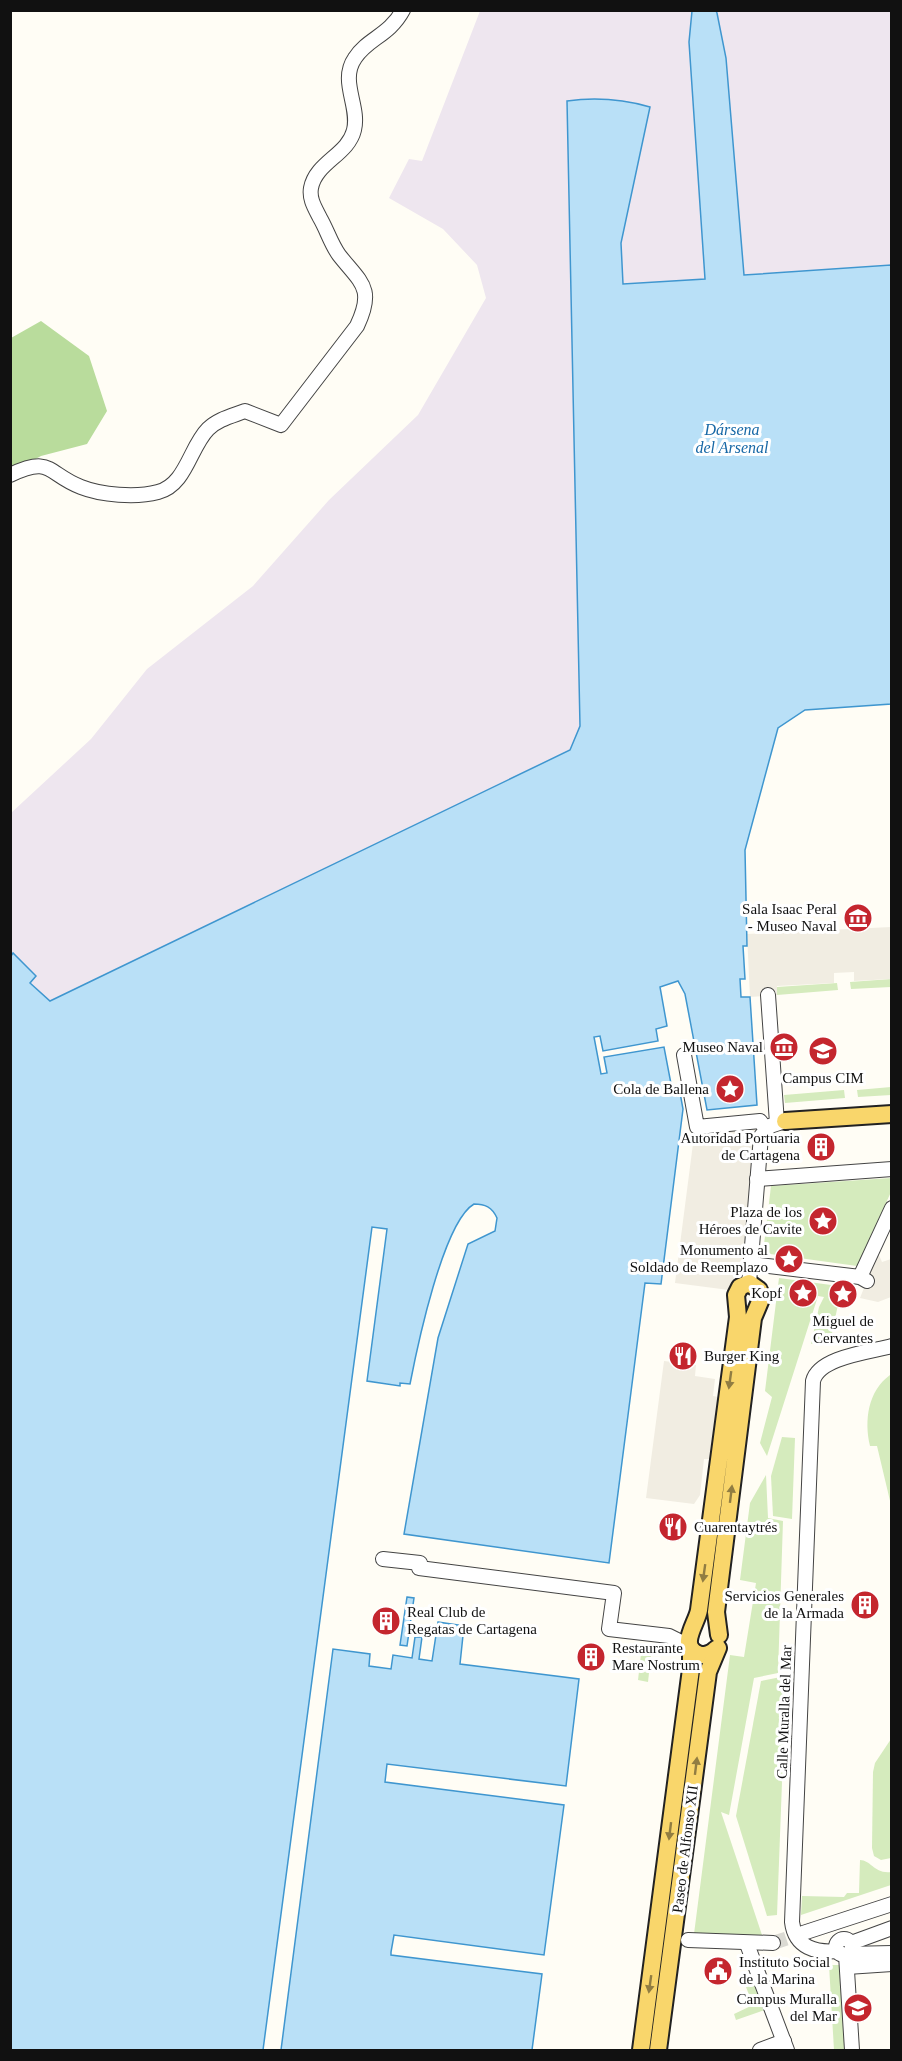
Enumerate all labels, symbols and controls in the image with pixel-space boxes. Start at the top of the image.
water label: Dársena del Arsenal [695,421,769,456]
place label: Sala Isaac Peral - Museo Naval [742,901,837,934]
museum icon: Sala Isaac Peral - Museo Naval [842,902,874,934]
museum icon: Museo Naval [768,1031,800,1063]
school or university icon: Campus CIM [807,1035,839,1067]
place label: Museo Naval [683,1039,763,1055]
place label: Campus CIM [782,1070,864,1086]
place icon: Cola de Ballena [714,1073,746,1105]
place label: Cola de Ballena [613,1081,709,1097]
place label: Autoridad Portuaria de Cartagena [680,1130,800,1163]
building icon: Autoridad Portuaria de Cartagena [805,1131,837,1163]
place label: Plaza de los Héroes de Cavite [699,1204,802,1237]
place icon: Plaza de los Héroes de Cavite [807,1205,839,1237]
place label: Monumento al Soldado de Reemplazo [630,1242,768,1275]
place icon: Monumento al Soldado de Reemplazo [773,1243,805,1275]
place icon: Kopf [787,1277,819,1309]
place icon: Miguel de Cervantes [827,1278,859,1310]
place label: Kopf [751,1285,782,1301]
place label: Miguel de Cervantes [812,1313,874,1346]
restaurant icon: Burger King [667,1340,699,1372]
place label: Burger King [704,1348,780,1364]
one-way arrow [725,1370,734,1389]
one-way arrow [726,1485,735,1504]
restaurant icon: Cuarentaytrés [657,1511,689,1543]
place label: Cuarentaytrés [694,1519,777,1535]
one-way arrow [700,1564,709,1583]
place label: Servicios Generales de la Armada [724,1588,844,1621]
building icon: Servicios Generales de la Armada [849,1589,881,1621]
place label: Real Club de Regatas de Cartagena [407,1604,537,1637]
building icon: Real Club de Regatas de Cartagena [370,1605,402,1637]
place label: Restaurante Mare Nostrum [612,1640,700,1673]
building icon: Restaurante Mare Nostrum [575,1641,607,1673]
street label: Calle Muralla del Mar [774,1645,794,1779]
one-way arrow [691,1757,700,1776]
street label: Paseo de Alfonso XII [669,1784,701,1914]
one-way arrow [666,1822,675,1841]
place label: Instituto Social de la Marina [739,1954,830,1987]
public building icon: Instituto Social de la Marina [702,1955,734,1987]
one-way arrow [646,1975,655,1994]
place label: Campus Muralla del Mar [737,1991,837,2024]
school or university icon: Campus Muralla del Mar [842,1992,874,2024]

